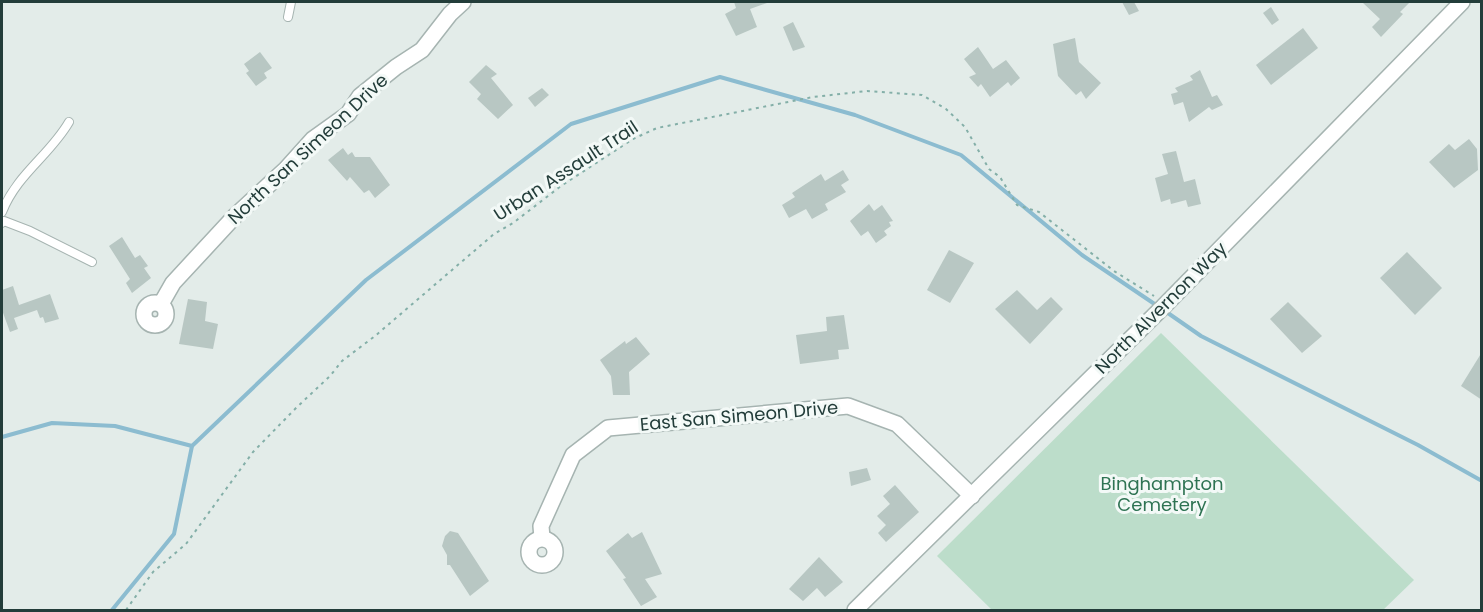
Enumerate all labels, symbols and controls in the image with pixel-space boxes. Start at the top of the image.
street label: North San Simeon Drive [222,68,393,230]
street label: Urban Assault Trail [489,115,643,227]
street label: North Alvernon Way [1089,236,1232,379]
street label: East San Simeon Drive [639,394,839,437]
park label: Binghampton Cemetery [1100,471,1224,517]

